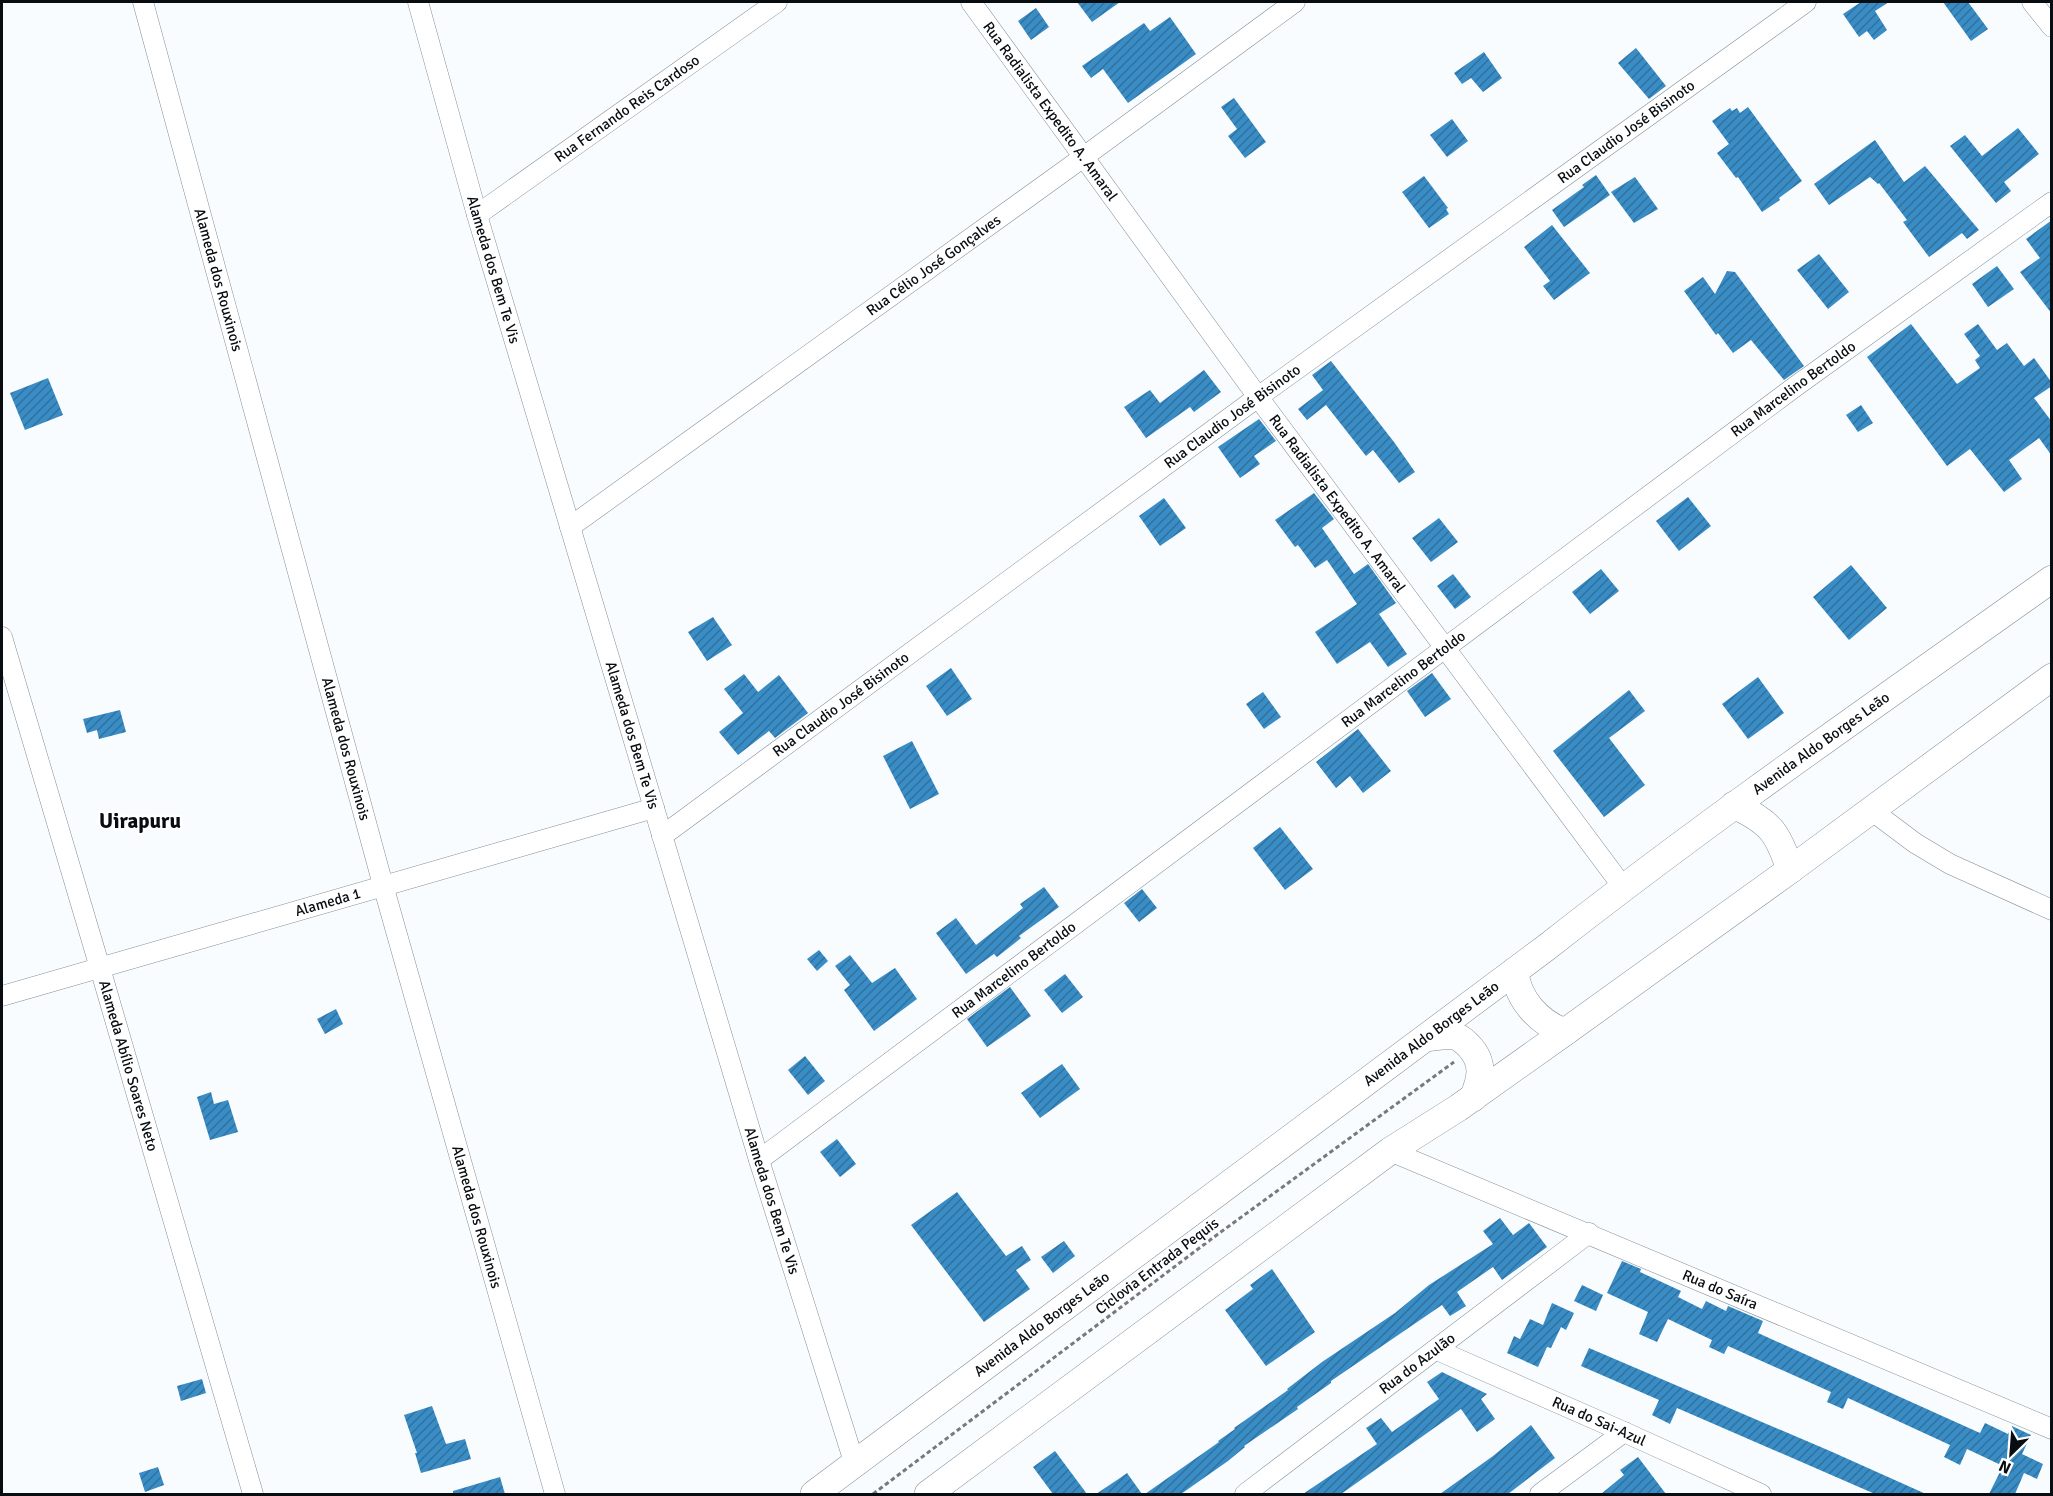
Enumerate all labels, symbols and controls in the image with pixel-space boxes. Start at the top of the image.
street label: Rua Radialista Expedito A. Amaral [979,18,1121,204]
street label: Rua Fernando Reis Cardoso [551,51,703,166]
street label: Rua Claudio José Bisinoto [1554,76,1698,187]
street label: Alameda dos Bem Te Vis [463,194,524,346]
street label: Alameda dos Rouxinois [190,206,247,354]
street label: Rua Célio José Gonçalves [863,210,1004,320]
street label: Rua Marcelino Bertoldo [1727,337,1859,441]
street label: Rua Claudio José Bisinoto [1160,360,1304,472]
street label: Rua Radialista Expedito A. Amaral [1265,411,1409,596]
street label: Rua Marcelino Bertoldo [1338,627,1469,731]
street label: Rua Claudio José Bisinoto [769,648,913,760]
street label: Alameda dos Bem Te Vis [602,659,663,812]
street label: Alameda dos Rouxinois [318,675,374,823]
street label: Avenida Aldo Borges Leão [1749,688,1893,798]
district label: Uirapuru [99,808,181,834]
street label: Alameda 1 [293,884,363,920]
street label: Rua Marcelino Bertoldo [948,917,1080,1022]
street label: Avenida Aldo Borges Leão [1360,977,1503,1090]
street label: Alameda Abílio Soares Neto [95,978,162,1154]
street label: Alameda dos Bem Te Vis [741,1125,804,1277]
street label: Alameda dos Rouxinois [448,1144,506,1291]
street label: Ciclovia Entrada Pequis [1092,1213,1223,1318]
street label: Rua do Saíra [1680,1266,1760,1313]
street label: Avenida Aldo Borges Leão [970,1268,1113,1381]
street label: Rua do Azulão [1375,1329,1459,1398]
street label: Rua do Sai-Azul [1549,1393,1649,1450]
north arrow [1981,1424,2041,1484]
text: N [1996,1455,2014,1478]

